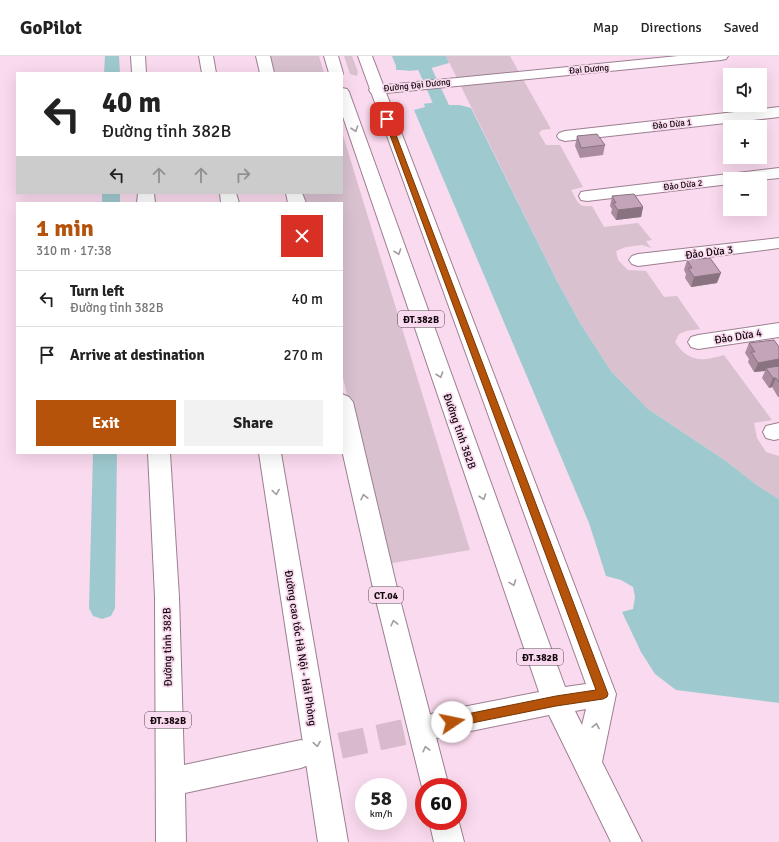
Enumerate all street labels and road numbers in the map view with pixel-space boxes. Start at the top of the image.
street label: Đại Dương [569,62,610,77]
street label: Đường Đại Dương [383,76,451,94]
street label: Đảo Dừa 1 [652,117,692,132]
street label: Đảo Dừa 2 [663,178,703,193]
street label: Đảo Dừa 3 [684,243,734,262]
road number: ĐT.382B [398,311,444,327]
street label: Đảo Dừa 4 [713,326,763,347]
street label: Đường tỉnh 382B [441,392,479,471]
street label: Đường cao tốc Hà Nội - Hải Phòng [282,569,320,727]
road number: CT.04 [369,587,403,603]
street label: Đường tỉnh 382B [160,607,175,687]
road number: ĐT.382B [517,649,563,665]
road number: ĐT.382B [145,712,191,728]

